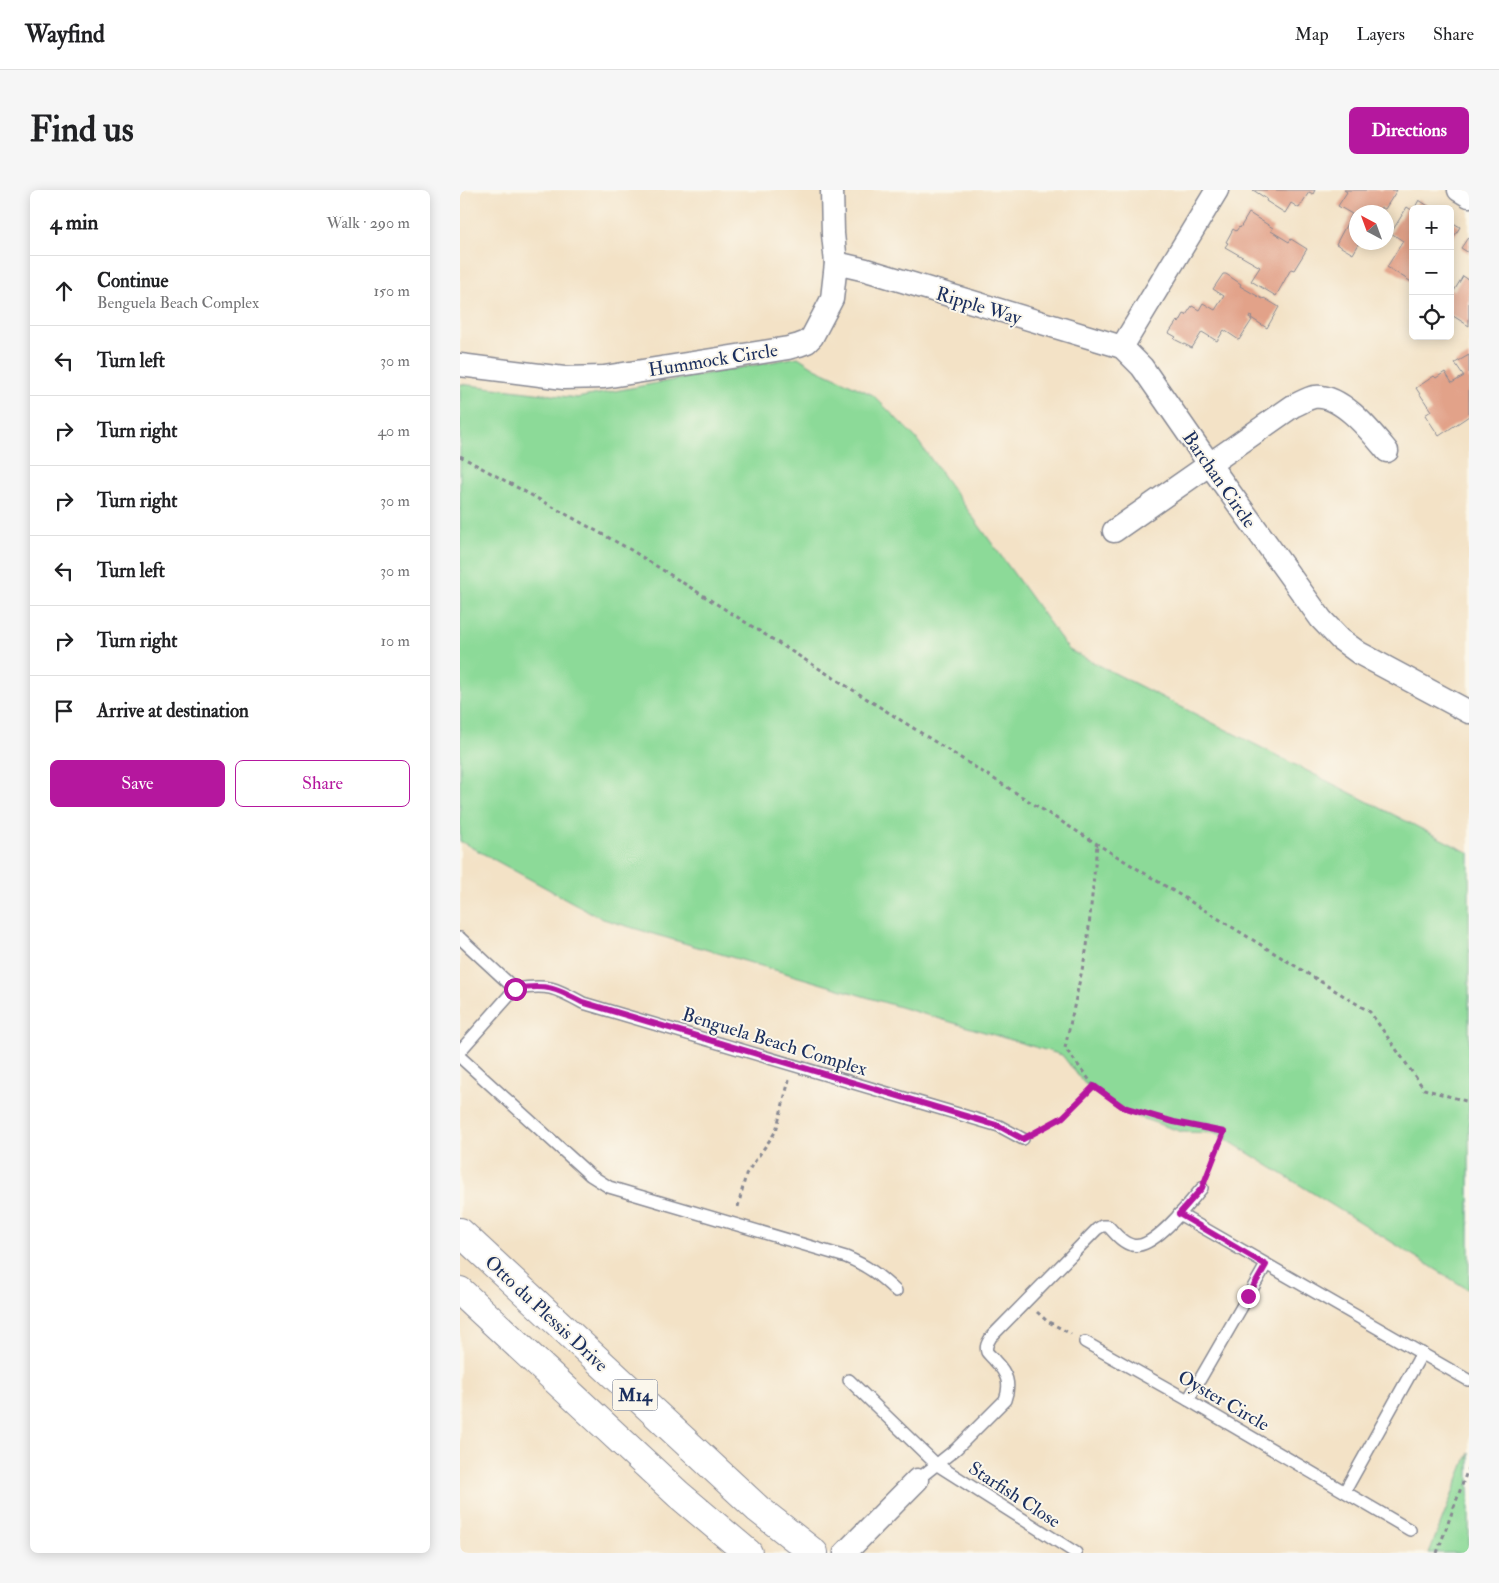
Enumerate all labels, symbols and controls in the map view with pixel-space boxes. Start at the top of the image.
text: Wayfind [25,19,105,50]
text: Map [1295,23,1329,46]
text: Layers [1357,23,1405,46]
text: Share [1433,23,1474,46]
button: Directions [1349,107,1469,154]
text: Find us [30,108,134,152]
north arrow [1349,205,1394,250]
map controls [1409,205,1454,340]
button: + [1409,205,1454,250]
text: 4 min [50,209,98,236]
text: Walk · 290 m [327,213,410,233]
button: − [1409,250,1454,295]
text: Continue [97,269,168,293]
icon: ahead [50,277,78,305]
text: 150 m [373,281,410,301]
street label: Ripple Way [933,282,1025,331]
text: Benguela Beach Complex [97,293,259,313]
button: locate [1409,295,1454,340]
street label: Hummock Circle [647,338,780,382]
icon: left [50,347,78,375]
text: Turn left [97,349,165,373]
text: 30 m [380,351,410,371]
icon: right [50,417,78,445]
text: Turn right [97,419,177,443]
text: 40 m [377,421,410,441]
street label: Barchan Circle [1177,427,1261,533]
icon: right [50,487,78,515]
text: Turn right [97,489,177,513]
text: 30 m [380,491,410,511]
icon: left [50,557,78,585]
text: Turn left [97,559,165,583]
text: 30 m [380,561,410,581]
icon: right [50,627,78,655]
text: Turn right [97,629,177,653]
text: 10 m [380,631,410,651]
icon: arrive [50,697,78,725]
text: Arrive at destination [97,699,249,723]
button: Save [50,760,225,807]
button: Share [235,760,410,807]
route start [504,978,527,1001]
street label: Benguela Beach Complex [679,1002,871,1083]
street label: Otto du Plessis Drive [480,1250,613,1377]
route end [1237,1285,1260,1308]
street label: Oyster Circle [1173,1365,1274,1437]
road number: M14 [612,1380,658,1410]
street label: Starfish Close [964,1456,1065,1533]

